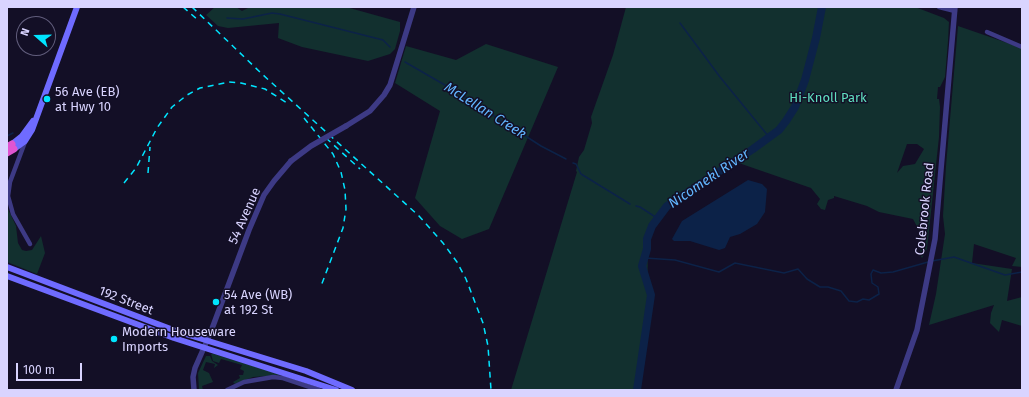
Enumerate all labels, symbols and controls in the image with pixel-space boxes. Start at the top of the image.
north arrow [16,16,56,56]
text: N [18,26,33,38]
water label: McLellan Creek [441,79,529,143]
place label: 56 Ave (EB) at Hwy 10 [55,84,119,115]
park label: Hi-Knoll Park [789,90,867,106]
marker: 56 Ave (EB) at Hwy 10 [42,94,52,104]
water label: Nicomekl River [665,146,753,212]
street label: Colebrook Road [912,162,938,256]
street label: 54 Avenue [226,185,264,247]
street label: 192 Street [96,283,156,319]
place label: 54 Ave (WB) at 192 St [224,287,292,318]
marker: 54 Ave (WB) at 192 St [211,297,221,307]
place label: Modern Houseware Imports [122,324,236,355]
marker: Modern Houseware Imports [109,334,119,344]
scale bar [18,355,84,381]
text: 100 m [23,363,55,377]

